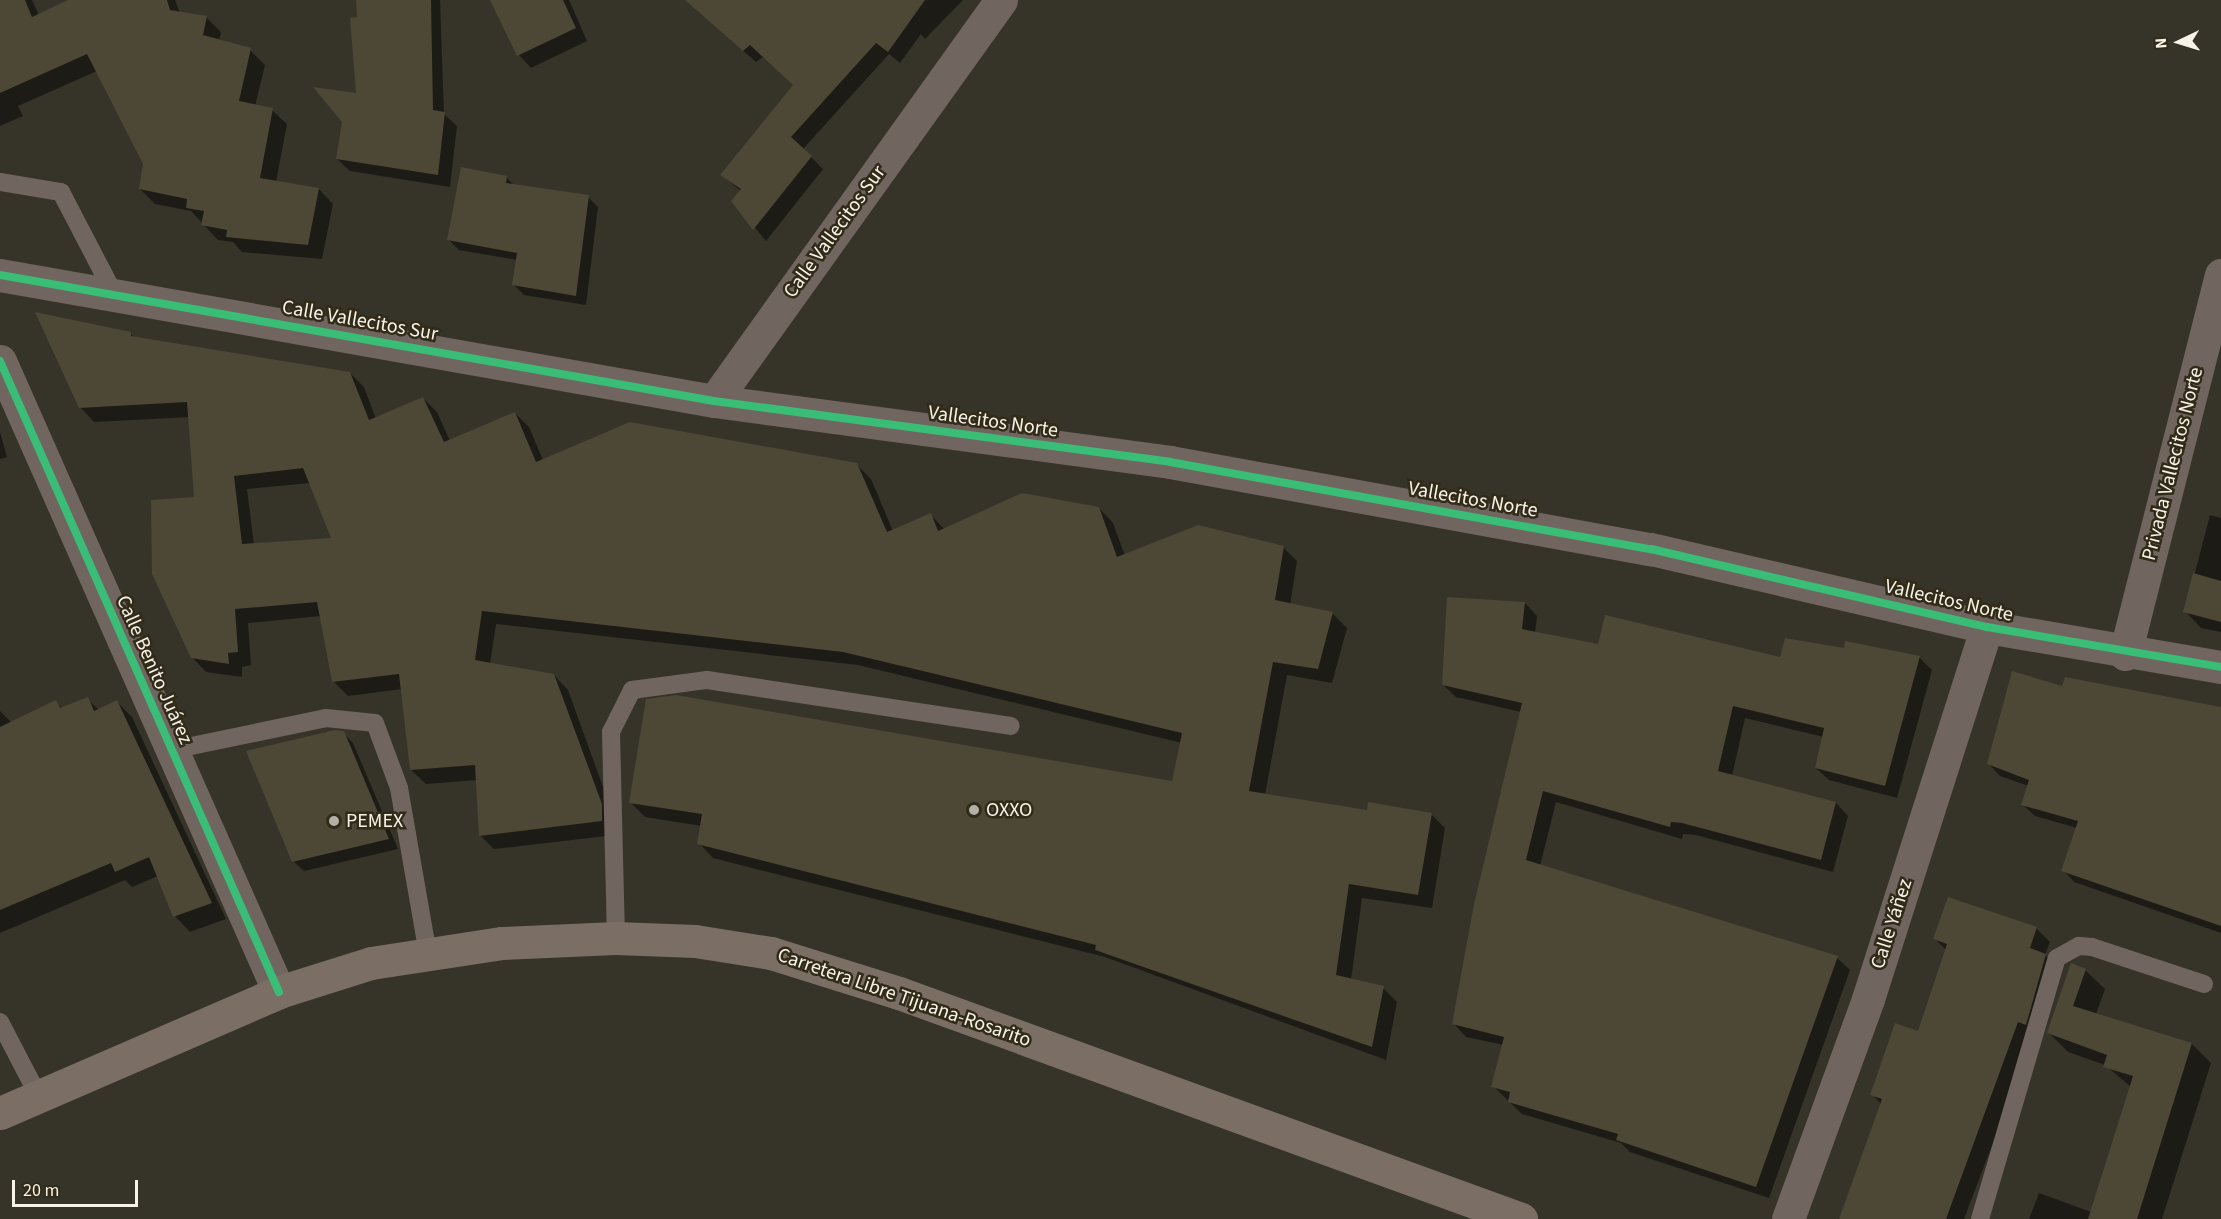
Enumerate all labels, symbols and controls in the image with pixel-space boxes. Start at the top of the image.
north arrow [2149,12,2209,72]
text: N [2150,37,2172,49]
street label: Calle Vallecitos Sur [779,161,891,303]
street label: Calle Vallecitos Sur [280,295,440,347]
street label: Privada Vallecitos Norte [2137,365,2209,563]
street label: Vallecitos Norte [927,401,1059,443]
street label: Vallecitos Norte [1406,477,1540,523]
street label: Vallecitos Norte [1883,575,2015,627]
street label: Calle Benito Juárez [110,592,198,748]
place label: OXXO [986,798,1032,822]
marker: OXXO [967,803,981,817]
place label: PEMEX [346,809,403,833]
marker: PEMEX [327,814,341,828]
street label: Calle Yáñez [1866,876,1918,972]
street label: Carretera Libre Tijuana-Rosarito [774,943,1034,1053]
scale bar [15,1168,141,1206]
text: 20 m [23,1178,59,1203]

